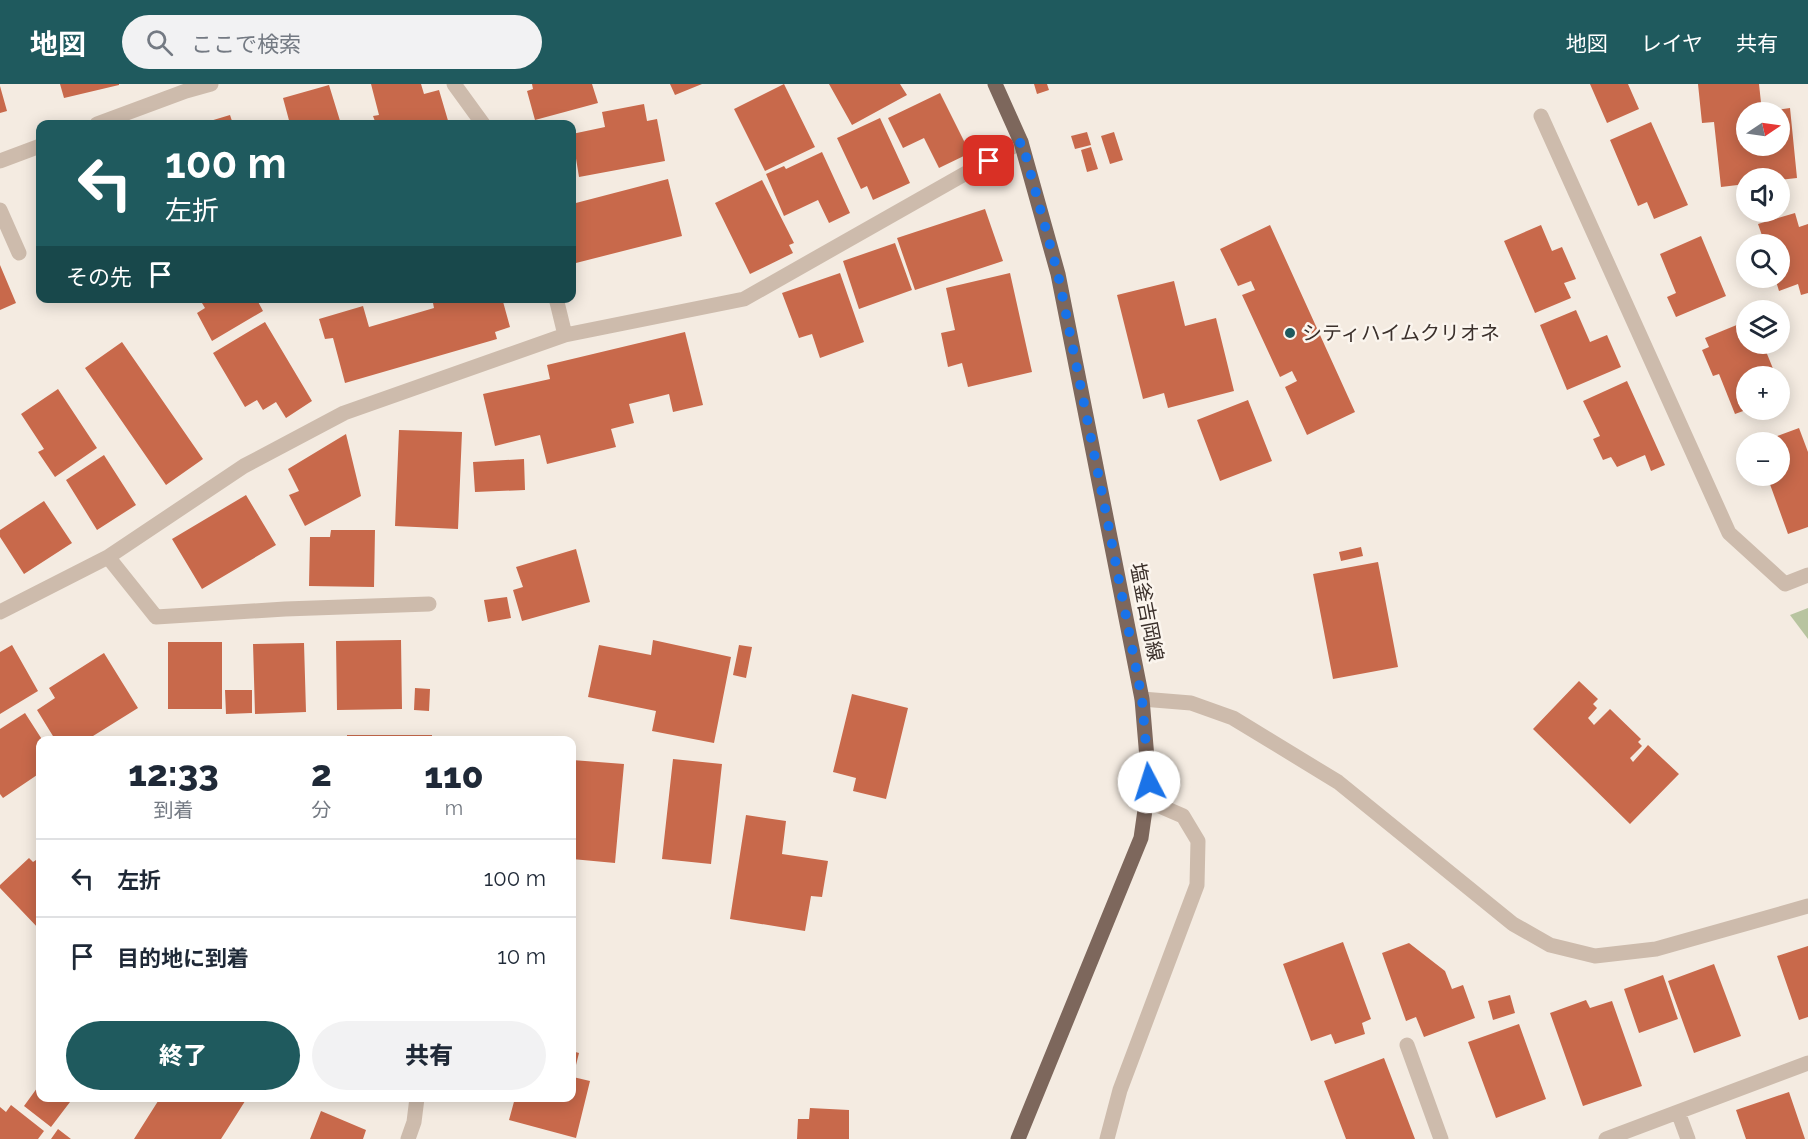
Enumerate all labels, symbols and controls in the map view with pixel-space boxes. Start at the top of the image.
search box [122,15,542,69]
icon: search [143,26,176,59]
text: 地図 [30,28,86,61]
text: ここで検索 [191,31,301,57]
text: 地図 [1566,31,1608,56]
text: レイヤ [1641,31,1703,56]
text: 共有 [1736,31,1778,56]
north arrow [1736,102,1790,156]
map controls [1736,102,1790,486]
pin [963,135,1014,186]
text: 100 m [165,139,287,188]
icon: left [66,144,144,222]
icon: arrive [972,144,1005,177]
button: sound [1736,168,1790,222]
text: 左折 [165,195,219,226]
button: search [1736,234,1790,288]
icon: arrive [144,258,177,291]
text: その先 [66,264,132,290]
button: layers [1736,300,1790,354]
place label: シティハイムクリオネ [1302,321,1500,345]
marker: シティハイムクリオネ [1283,326,1297,340]
button: + [1736,366,1790,420]
button: − [1736,432,1790,486]
street label: 塩釜吉岡線 [1126,561,1168,663]
position arrow [1117,750,1181,814]
text: 12:33 [128,752,219,794]
text: 2 [311,752,332,794]
text: 110 [424,754,484,796]
text: m [445,796,463,820]
text: 到着 [154,798,194,822]
text: 分 [311,798,331,822]
icon: left [66,862,99,895]
text: 100 m [484,865,546,891]
text: 左折 [117,867,161,893]
icon: arrive [66,940,99,973]
text: 10 m [497,943,546,969]
text: 目的地に到着 [117,945,249,971]
button: 終了 [66,1021,300,1090]
button: 共有 [312,1021,546,1090]

